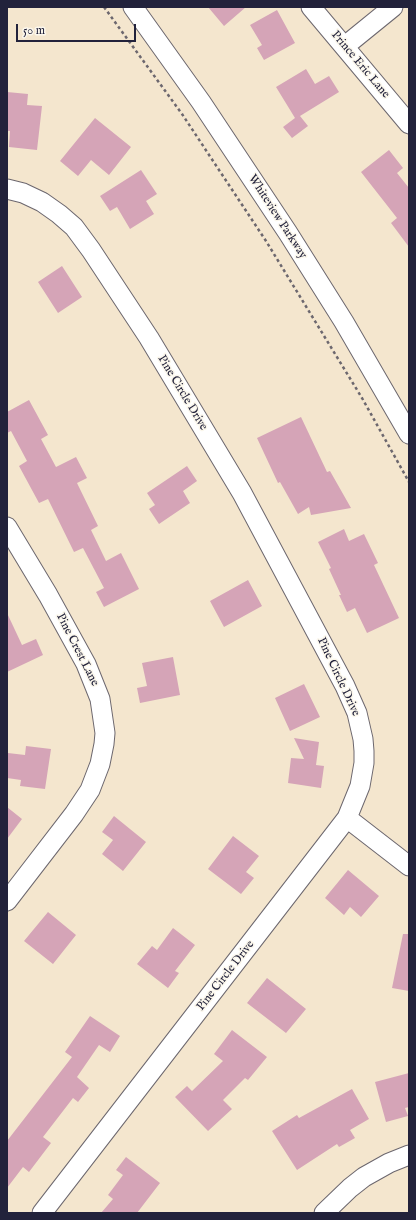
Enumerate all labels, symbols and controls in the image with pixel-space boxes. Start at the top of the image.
scale bar [18,16,138,42]
text: 50 m [23,23,45,38]
street label: Prince Eric Lane [328,28,392,102]
street label: Whiteview Parkway [244,172,310,262]
street label: Pine Circle Drive [154,353,210,433]
street label: Pine Crest Lane [52,611,102,689]
street label: Pine Circle Drive [313,635,363,719]
street label: Pine Circle Drive [194,938,258,1014]

